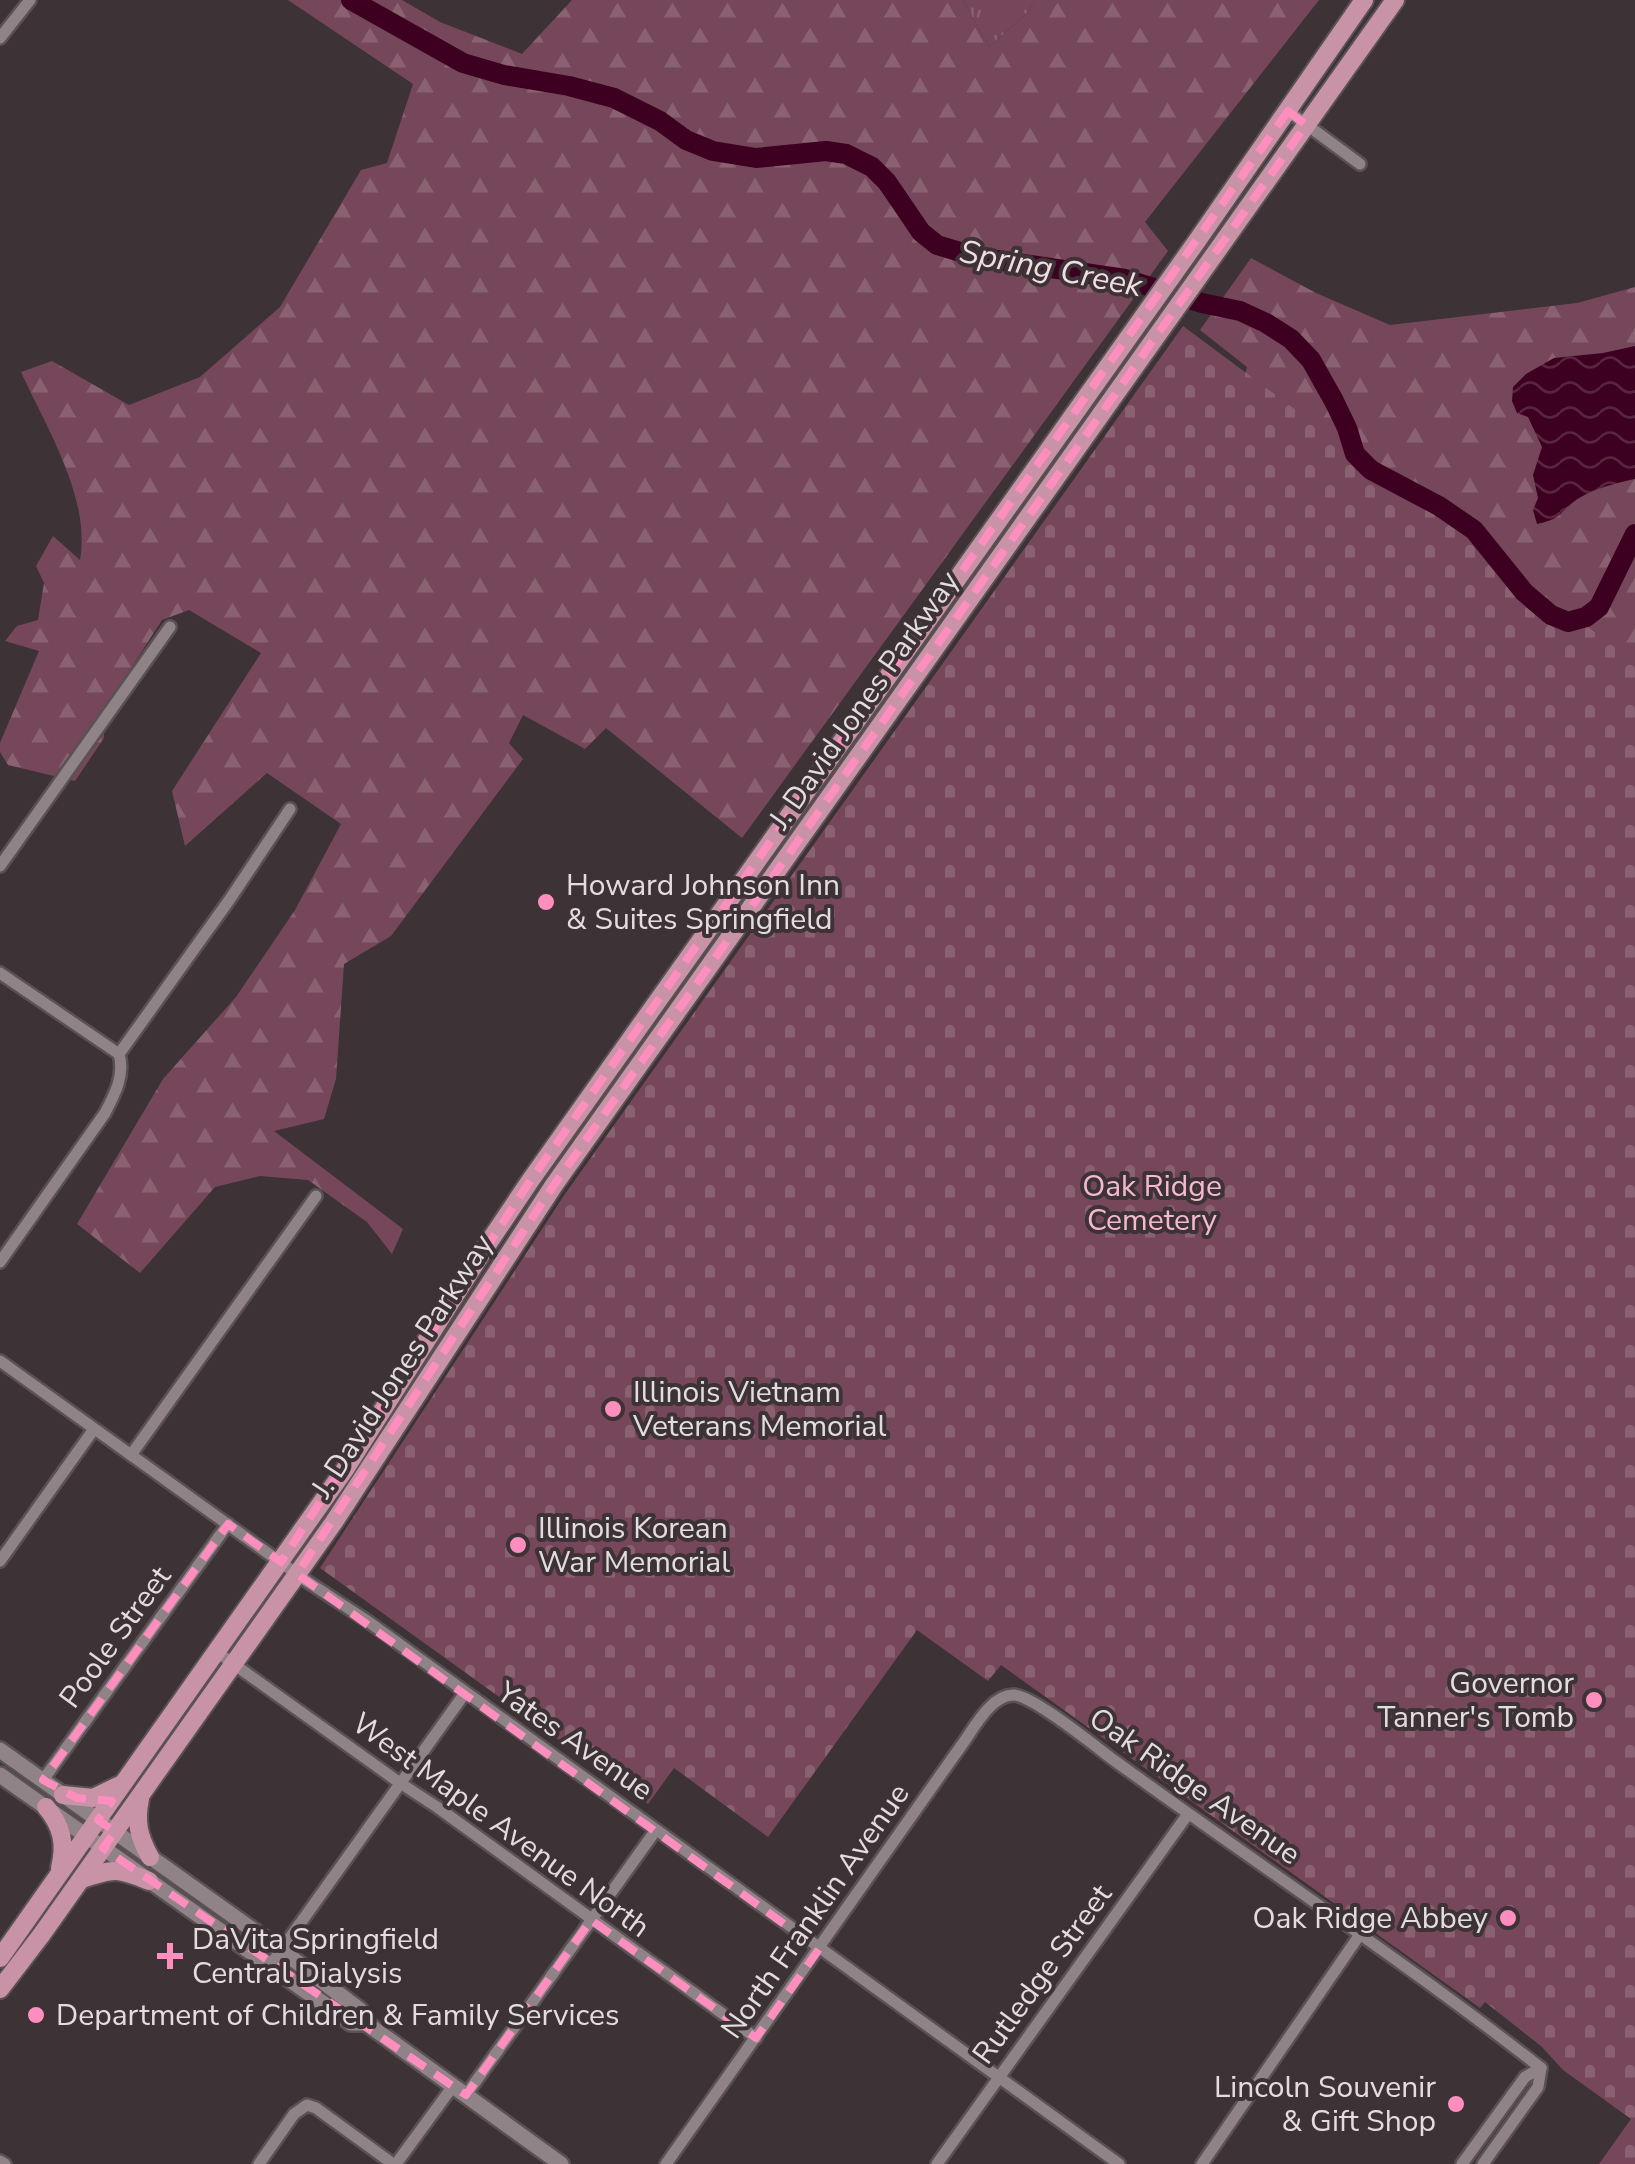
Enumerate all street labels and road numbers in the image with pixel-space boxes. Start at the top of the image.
street label: J. David Jones Parkway [759,563,969,838]
street label: J. David Jones Parkway [301,1226,503,1507]
street label: Poole Street [50,1558,181,1716]
street label: Yates Avenue [488,1672,661,1810]
street label: Oak Ridge Avenue [1081,1698,1309,1875]
street label: West Maple Avenue North [343,1703,658,1947]
street label: North Franklin Avenue [712,1775,919,2047]
street label: Rutledge Street [963,1876,1122,2072]

